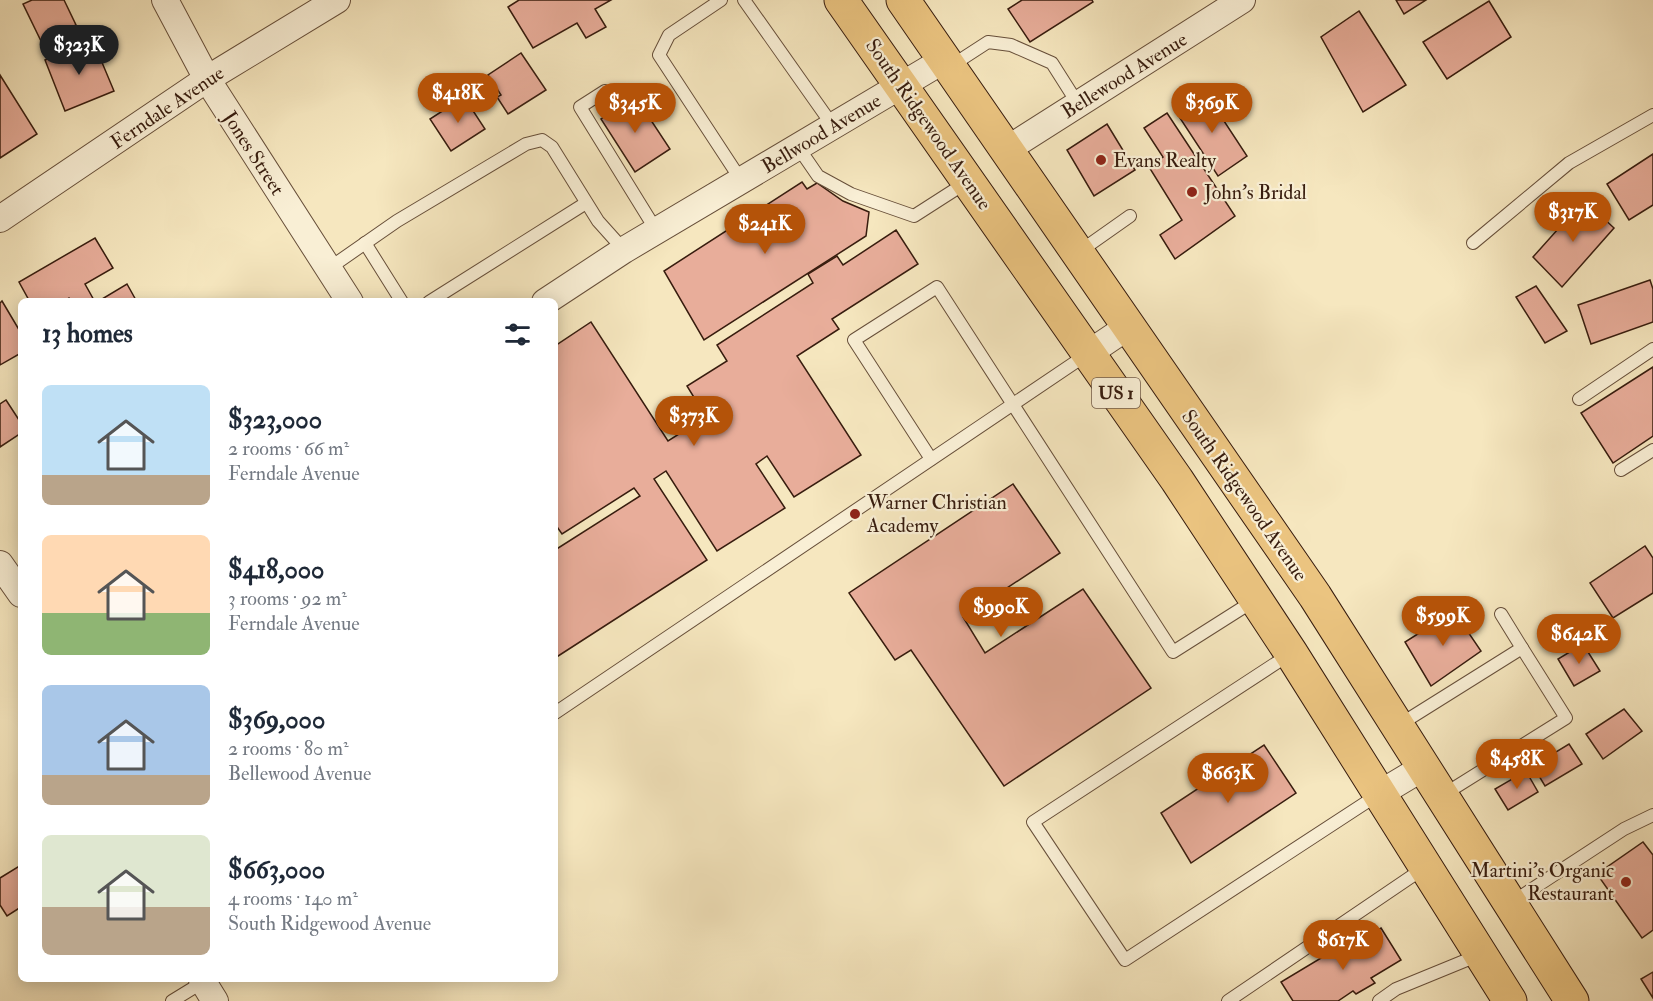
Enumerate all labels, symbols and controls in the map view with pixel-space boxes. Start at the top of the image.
pin: $323K [37,25,121,76]
street label: Bellewood Avenue [1057,27,1192,124]
text: $323K [54,32,104,57]
street label: South Ridgewood Avenue [860,34,997,215]
street label: Ferndale Avenue [106,60,229,155]
pin: $418K [416,73,500,124]
text: $418K [432,80,484,105]
pin: $345K [593,83,677,134]
pin: $369K [1170,83,1254,134]
street label: Bellwood Avenue [757,88,886,179]
text: $345K [609,90,661,115]
text: $369K [1185,90,1239,115]
street label: Jones Street [217,106,290,200]
place label: Evans Realty [1113,148,1217,173]
marker: Evans Realty [1094,153,1108,167]
place label: John's Bridal [1203,180,1307,205]
marker: John's Bridal [1185,185,1199,199]
pin: $317K [1531,192,1615,243]
text: $317K [1548,199,1598,224]
pin: $241K [723,204,807,255]
text: $241K [738,211,792,236]
text: 13 homes [42,318,133,350]
icon: filters [501,318,534,351]
road number: US 1 [1092,378,1140,408]
pin: $373K [652,396,736,447]
text: $373K [669,403,719,428]
text: $323,000 [228,404,322,436]
street label: South Ridgewood Avenue [1176,405,1313,586]
icon: home [90,409,162,481]
text: 2 rooms · 66 m² [228,436,349,461]
text: Ferndale Avenue [228,461,360,486]
place label: Warner Christian Academy [866,490,1007,538]
marker: Warner Christian Academy [848,507,862,521]
text: $418,000 [228,554,324,586]
icon: home [90,559,162,631]
text: 3 rooms · 92 m² [228,586,347,611]
pin: $990K [959,587,1043,638]
text: $990K [973,594,1029,619]
pin: $599K [1401,596,1485,647]
text: $599K [1416,603,1470,628]
text: Ferndale Avenue [228,611,360,636]
pin: $642K [1537,614,1621,665]
text: $642K [1551,621,1607,646]
text: $369,000 [228,704,325,736]
icon: home [90,709,162,781]
text: 2 rooms · 80 m² [228,736,349,761]
pin: $458K [1475,739,1559,790]
text: $458K [1490,746,1544,771]
pin: $663K [1186,753,1270,804]
text: $663K [1201,760,1255,785]
text: Bellewood Avenue [228,761,371,786]
text: $663,000 [228,854,325,886]
place label: Martini's Organic Restaurant [1471,858,1615,906]
icon: home [90,859,162,931]
marker: Martini's Organic Restaurant [1619,875,1633,889]
text: 4 rooms · 140 m² [228,886,358,911]
text: South Ridgewood Avenue [228,911,431,936]
pin: $617K [1301,920,1385,971]
text: $617K [1317,927,1369,952]

